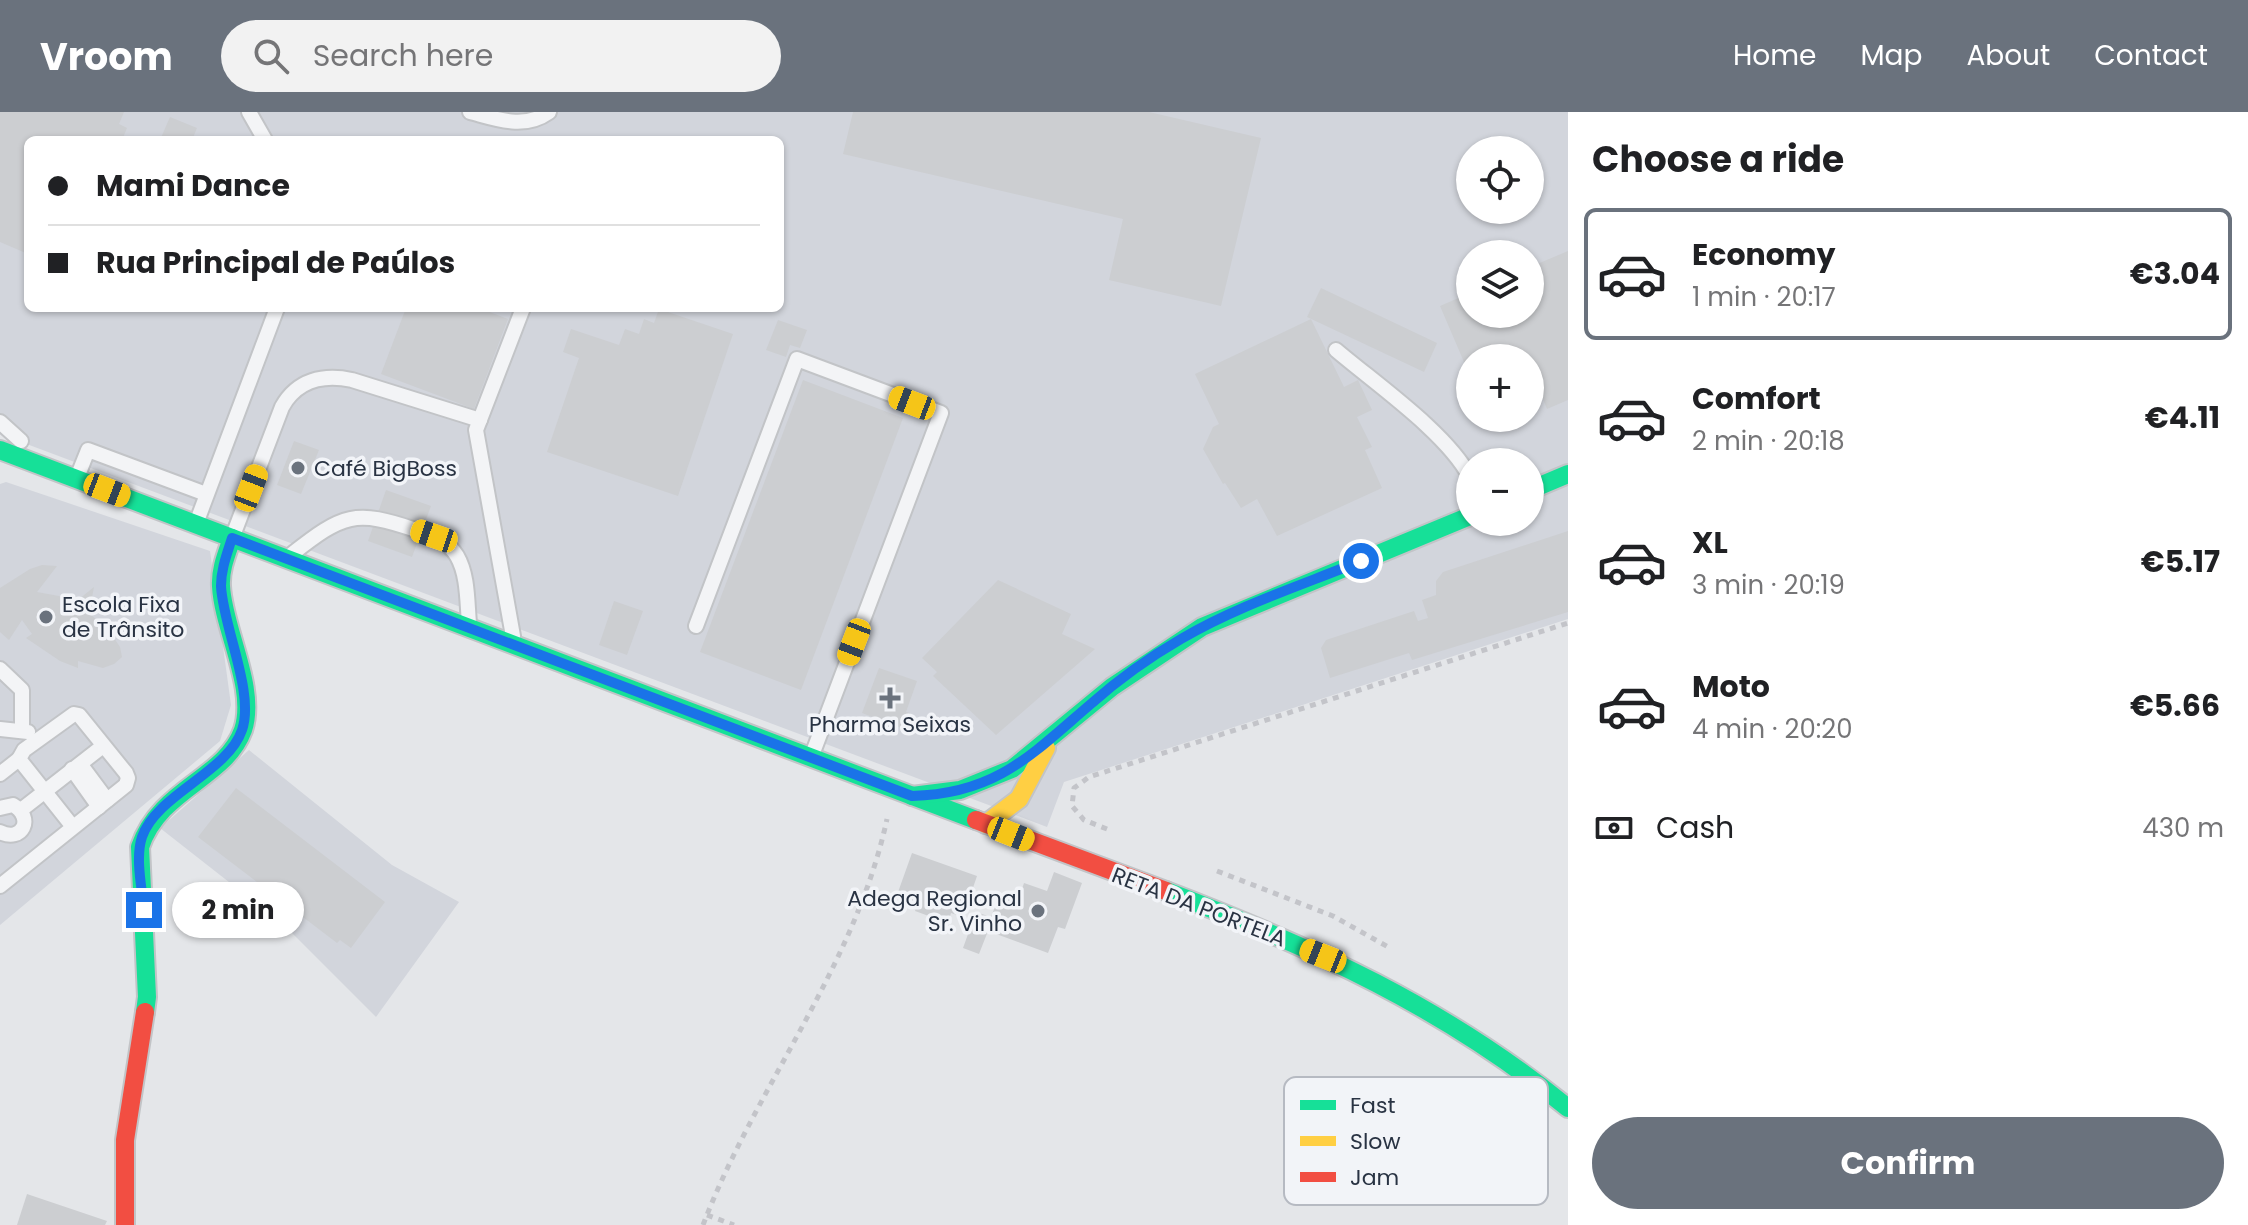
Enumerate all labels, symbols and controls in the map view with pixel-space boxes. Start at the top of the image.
search box [221,20,781,92]
text: Vroom [40,30,173,83]
icon: search [249,34,293,78]
text: Search here [313,34,493,77]
text: Home [1733,36,1816,75]
text: Map [1860,36,1922,75]
text: About [1966,36,2050,75]
text: Contact [2094,36,2208,75]
text: Choose a ride [1592,134,1844,185]
map controls [1456,136,1544,536]
button: locate [1456,136,1544,224]
text: Mami Dance [96,164,290,207]
text: Economy [1692,233,1836,276]
icon: car [1596,238,1668,310]
button: layers [1456,240,1544,328]
text: Rua Principal de Paúlos [96,241,455,284]
text: €3.04 [2130,252,2220,295]
text: 1 min · 20:17 [1692,279,1836,315]
button: + [1456,344,1544,432]
text: Comfort [1692,377,1821,420]
icon: car [1596,382,1668,454]
car [885,383,939,423]
text: €4.11 [2145,396,2220,439]
text: 2 min · 20:18 [1692,423,1845,459]
button: − [1456,448,1544,536]
place label: Café BigBoss [314,453,457,484]
marker: Café BigBoss [289,459,307,477]
car [231,461,271,515]
car [80,470,134,510]
car [407,517,461,555]
text: XL [1692,521,1728,564]
icon: car [1596,526,1668,598]
text: €5.17 [2141,540,2220,583]
route start [1343,543,1379,579]
text: 3 min · 20:19 [1692,567,1845,603]
place label: Escola Fixa de Trânsito [62,589,184,645]
marker: Escola Fixa de Trânsito [37,608,55,626]
car [834,615,874,669]
text: Moto [1692,665,1770,708]
icon: car [1596,670,1668,742]
text: €5.66 [2130,684,2220,727]
marker: Pharma Seixas [881,689,899,707]
place label: Pharma Seixas [809,709,971,740]
text: 4 min · 20:20 [1692,711,1853,747]
icon: cash [1592,806,1636,850]
text: Cash [1656,806,1734,849]
text: 430 m [2142,810,2224,846]
car [984,814,1038,854]
street label: RETA DA PORTELA [1107,859,1291,955]
callout: 2 min [172,882,304,938]
place label: Adega Regional Sr. Vinho [847,883,1022,939]
route end [126,892,162,928]
text: 2 min [201,892,275,928]
marker: Adega Regional Sr. Vinho [1029,902,1047,920]
car [1296,936,1350,976]
legend [1284,1077,1548,1205]
text: Fast [1350,1090,1395,1121]
button: Confirm [1592,1117,2224,1209]
text: Slow [1350,1126,1400,1157]
text: Jam [1350,1162,1399,1193]

